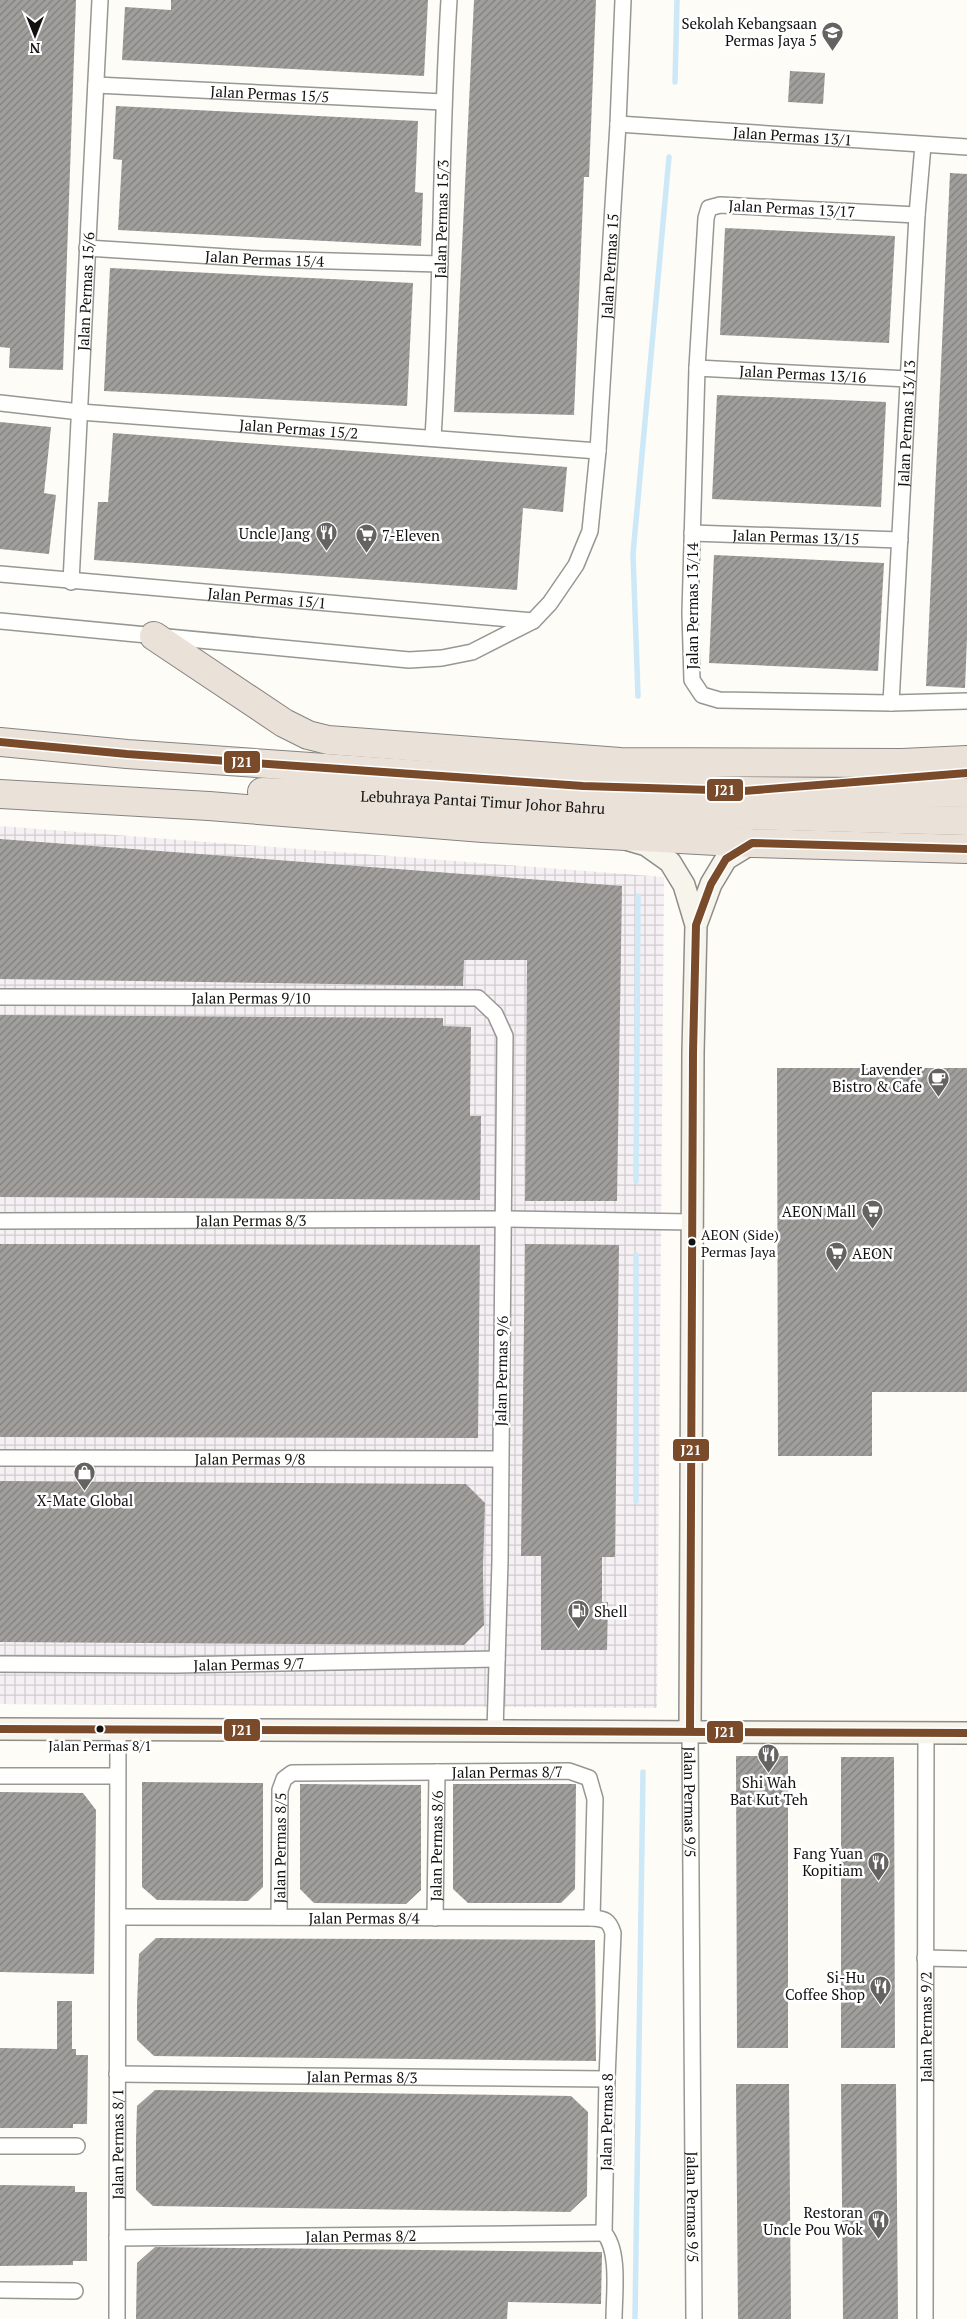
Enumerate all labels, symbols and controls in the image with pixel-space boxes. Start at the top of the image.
north arrow [10,10,60,60]
place label: Sekolah Kebangsaan Permas Jaya 5 [681,13,817,50]
school or university icon: Sekolah Kebangsaan Permas Jaya 5 [821,20,845,51]
text: N [29,39,40,58]
street label: Jalan Permas 15/5 [210,81,330,106]
street label: Jalan Permas 13/1 [733,122,853,149]
street label: Jalan Permas 15/3 [430,159,452,279]
street label: Jalan Permas 13/17 [728,195,856,221]
street label: Jalan Permas 15 [596,213,623,320]
street label: Jalan Permas 15/6 [73,231,98,351]
street label: Jalan Permas 15/4 [205,245,324,271]
street label: Jalan Permas 13/13 [893,359,919,487]
street label: Jalan Permas 13/16 [739,360,867,387]
street label: Jalan Permas 15/2 [239,414,359,443]
restaurant icon: Uncle Jang [314,521,338,552]
place label: Uncle Jang [239,523,311,543]
supermarket icon: 7-Eleven [354,523,378,554]
street label: Jalan Permas 13/15 [732,524,860,549]
place label: 7-Eleven [382,525,440,545]
street label: Jalan Permas 13/14 [682,543,702,669]
street label: Jalan Permas 15/1 [207,582,327,613]
line badge: J21 [223,750,261,774]
text: J21 [232,752,252,771]
line badge: J21 [706,778,744,802]
text: J21 [715,780,735,799]
street label: Lebuhraya Pantai Timur Johor Bahru [360,785,606,818]
street label: Jalan Permas 9/10 [191,987,311,1008]
place label: Lavender Bistro & Cafe [832,1059,922,1096]
cafe icon: Lavender Bistro & Cafe [926,1066,950,1097]
supermarket icon: AEON Mall [860,1199,884,1230]
place label: AEON Mall [782,1201,856,1221]
street label: Jalan Permas 8/3 [195,1210,307,1230]
place label: AEON (Side) Permas Jaya [701,1225,779,1261]
marker: AEON (Side) Permas Jaya [687,1237,697,1247]
supermarket icon: AEON [824,1241,848,1272]
place label: AEON [852,1243,893,1263]
street label: Jalan Permas 9/6 [490,1315,512,1427]
line badge: J21 [672,1438,710,1462]
text: J21 [681,1440,701,1459]
street label: Jalan Permas 9/8 [194,1448,306,1469]
shop icon: X-Mate Global [73,1460,97,1491]
place label: X-Mate Global [37,1490,133,1510]
fuel station icon: Shell [566,1599,590,1630]
place label: Shell [594,1601,627,1621]
street label: Jalan Permas 9/7 [193,1653,305,1675]
line badge: J21 [223,1718,261,1742]
text: J21 [232,1720,252,1739]
line badge: J21 [706,1720,744,1744]
text: J21 [715,1722,735,1741]
marker: Jalan Permas 8/1 [95,1724,105,1734]
place label: Jalan Permas 8/1 [48,1736,152,1755]
restaurant icon: Shi Wah Bat Kut Teh [757,1742,781,1773]
street label: Jalan Permas 9/5 [680,1746,701,1858]
street label: Jalan Permas 8/7 [452,1761,563,1782]
place label: Shi Wah Bat Kut Teh [730,1772,808,1809]
street label: Jalan Permas 8/6 [425,1790,447,1902]
street label: Jalan Permas 8/5 [269,1792,290,1904]
place label: Fang Yuan Kopitiam [793,1843,863,1880]
restaurant icon: Fang Yuan Kopitiam [867,1850,891,1881]
street label: Jalan Permas 8/4 [308,1907,420,1928]
place label: Si-Hu Coffee Shop [785,1967,865,2004]
street label: Jalan Permas 9/2 [915,1971,936,2083]
restaurant icon: Si-Hu Coffee Shop [869,1974,893,2005]
street label: Jalan Permas 8/3 [306,2066,418,2087]
street label: Jalan Permas 8 [595,2073,617,2171]
street label: Jalan Permas 8/1 [107,2088,127,2200]
street label: Jalan Permas 9/5 [683,2151,704,2263]
place label: Restoran Uncle Pou Wok [763,2202,863,2239]
restaurant icon: Restoran Uncle Pou Wok [867,2209,891,2240]
street label: Jalan Permas 8/2 [305,2225,417,2246]

